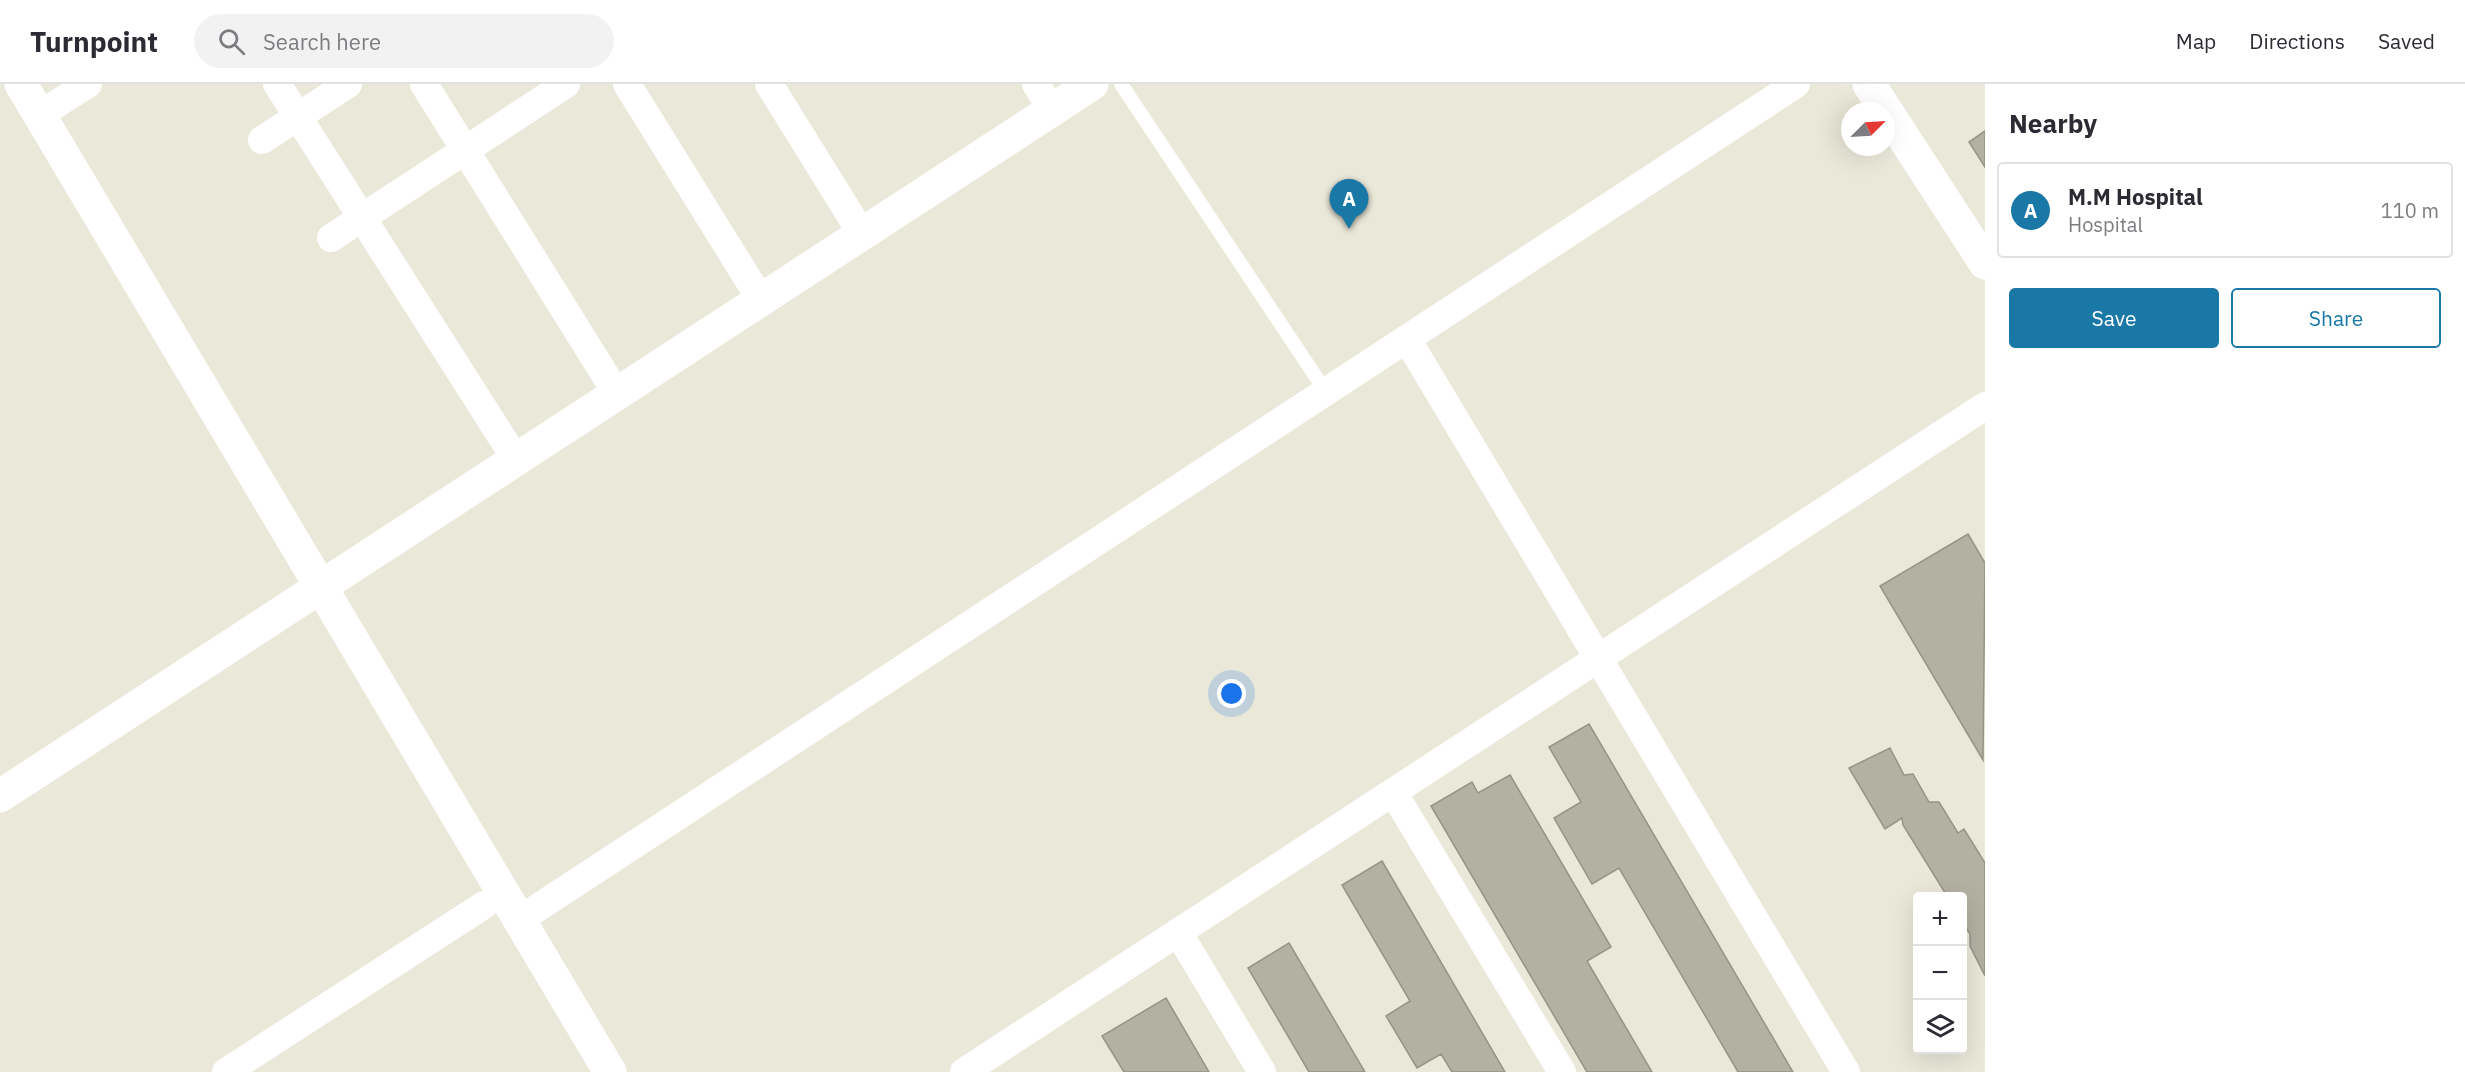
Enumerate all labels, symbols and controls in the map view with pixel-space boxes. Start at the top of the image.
search box [194,14,614,68]
text: Turnpoint [30,23,158,60]
icon: search [215,25,248,58]
text: Search here [263,27,381,56]
text: Map [2176,27,2216,55]
text: Directions [2249,27,2345,55]
text: Saved [2378,27,2435,55]
north arrow [1841,102,1895,156]
text: Nearby [2009,106,2097,140]
pin: A [1330,180,1368,229]
text: M.M Hospital [2068,182,2203,211]
text: A [2024,197,2037,224]
text: 110 m [2381,197,2439,224]
text: Hospital [2068,211,2143,238]
button: Save [2009,288,2219,348]
button: Share [2231,288,2441,348]
your location [1217,679,1246,708]
map controls [1913,892,1967,1054]
button: + [1913,892,1967,946]
button: − [1913,946,1967,1000]
button: layers [1913,1000,1967,1054]

